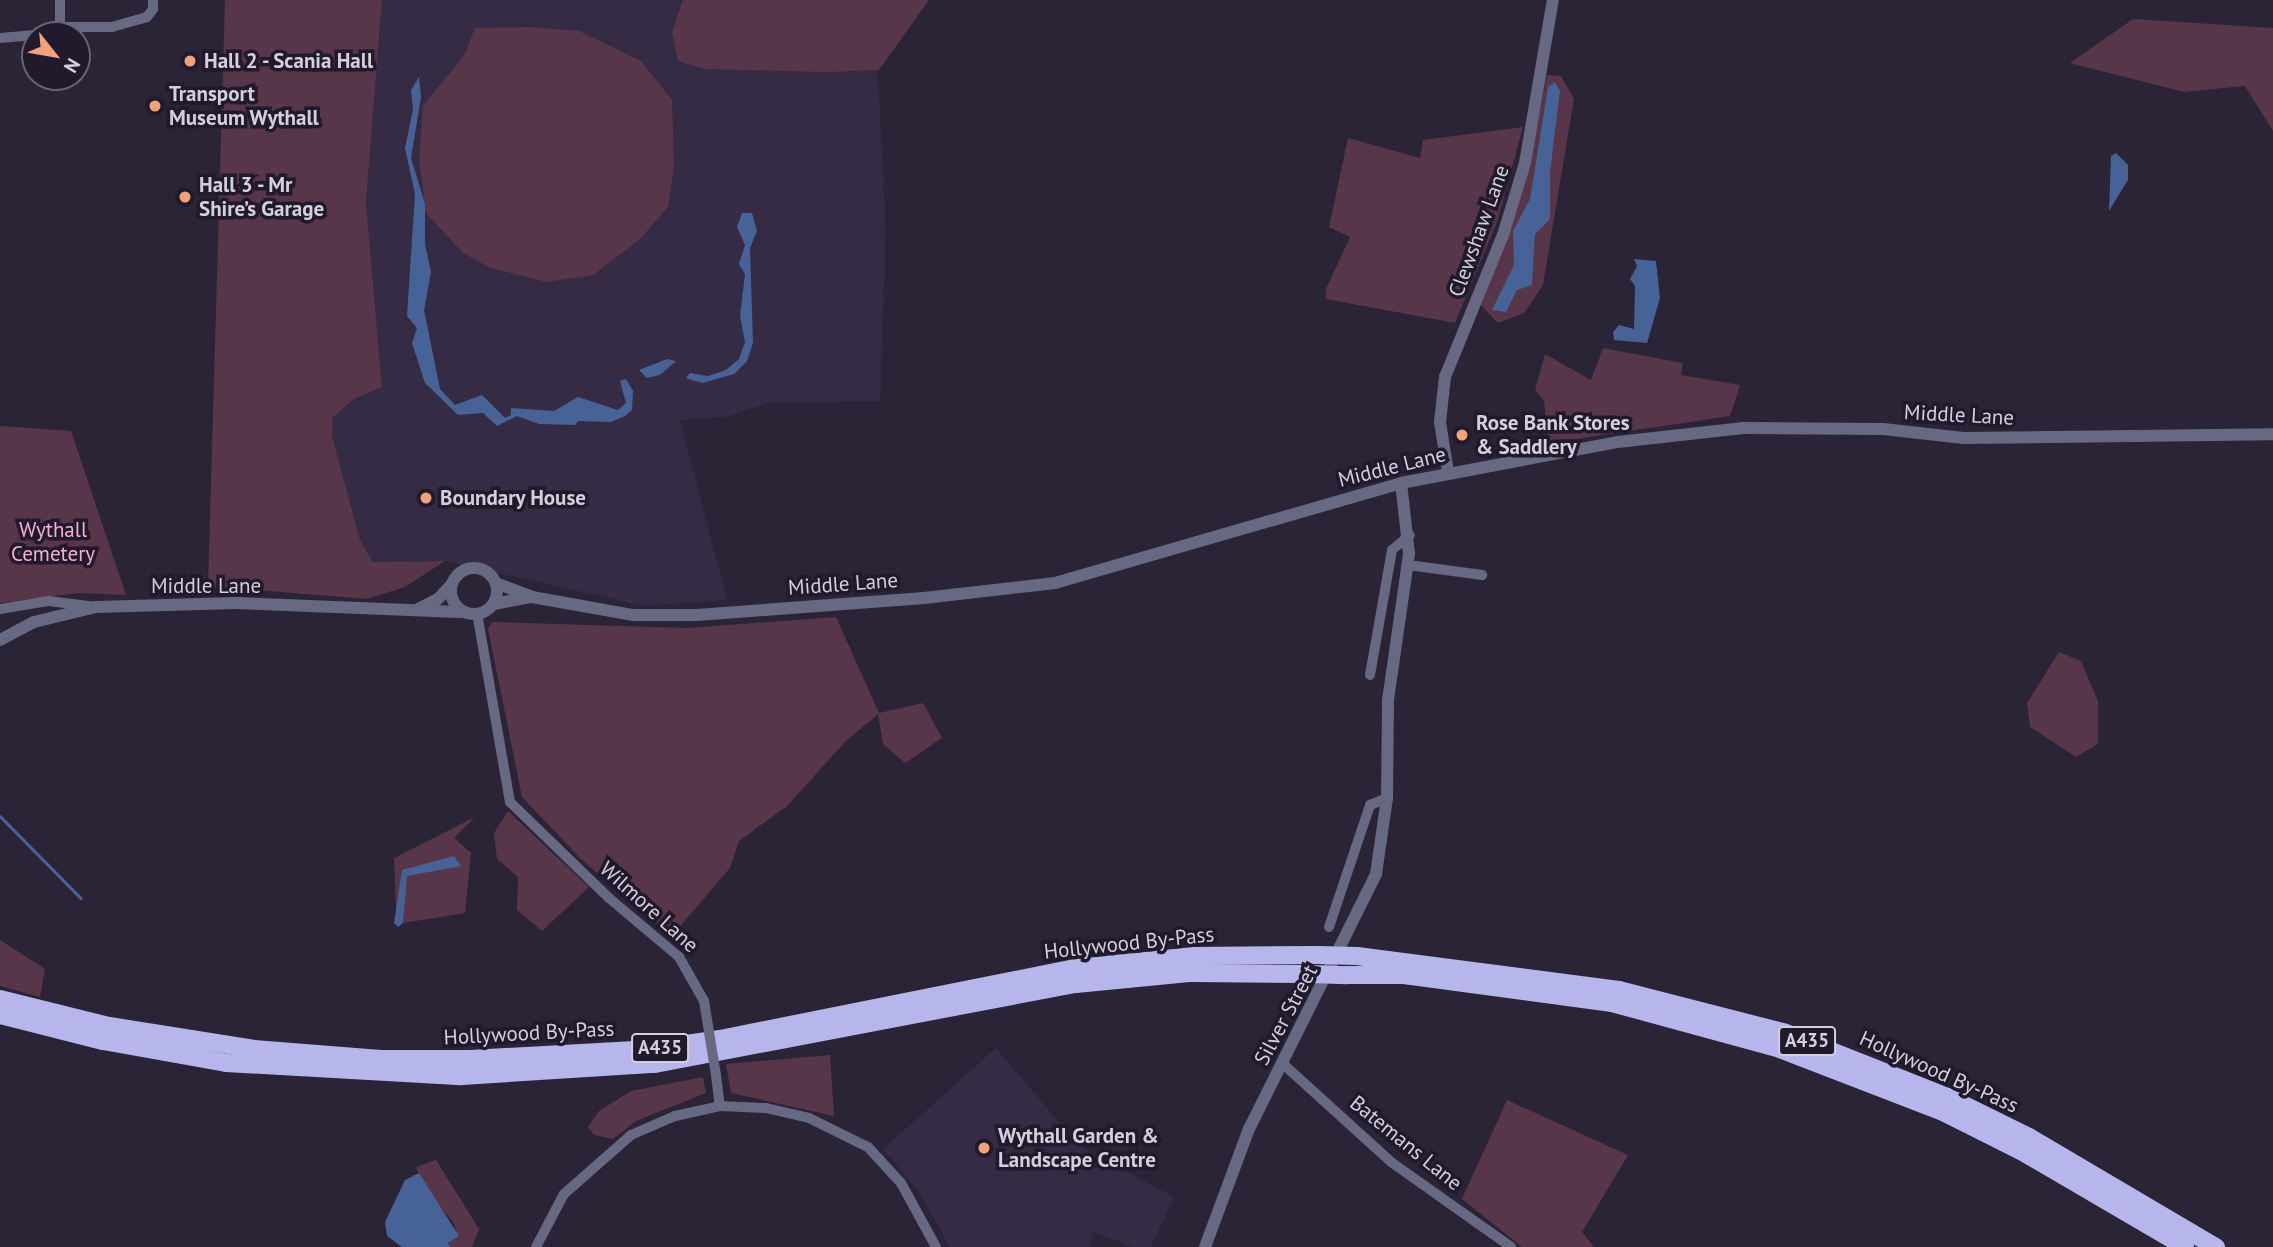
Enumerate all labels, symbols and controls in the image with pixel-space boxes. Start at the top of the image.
north arrow [21,21,91,91]
place label: Hall 2 - Scania Hall [204,48,376,74]
marker: Hall 2 - Scania Hall [182,53,198,69]
text: N [59,54,86,77]
place label: Transport Museum Wythall [169,81,319,131]
marker: Transport Museum Wythall [147,98,163,114]
street label: Clewshaw Lane [1443,161,1515,301]
place label: Hall 3 - Mr Shire’s Garage [199,172,324,222]
marker: Hall 3 - Mr Shire’s Garage [177,189,193,205]
street label: Middle Lane [1903,400,2015,430]
place label: Rose Bank Stores & Saddlery [1476,410,1630,460]
marker: Rose Bank Stores & Saddlery [1454,427,1470,443]
street label: Middle Lane [1335,441,1449,493]
place label: Boundary House [440,485,587,511]
marker: Boundary House [418,490,434,506]
park label: Wythall Cemetery [11,517,95,567]
street label: Middle Lane [787,568,899,600]
street label: Middle Lane [151,573,261,599]
street label: Wilmore Lane [595,856,703,958]
street label: Hollywood By-Pass [1043,922,1215,964]
street label: Silver Street [1249,961,1323,1069]
street label: Hollywood By-Pass [443,1016,615,1050]
road number: A435 [1777,1026,1837,1056]
street label: Hollywood By-Pass [1856,1026,2022,1118]
road number: A435 [630,1032,690,1064]
street label: Batemans Lane [1345,1090,1467,1196]
place label: Wythall Garden & Landscape Centre [998,1123,1159,1173]
marker: Wythall Garden & Landscape Centre [976,1140,992,1156]

